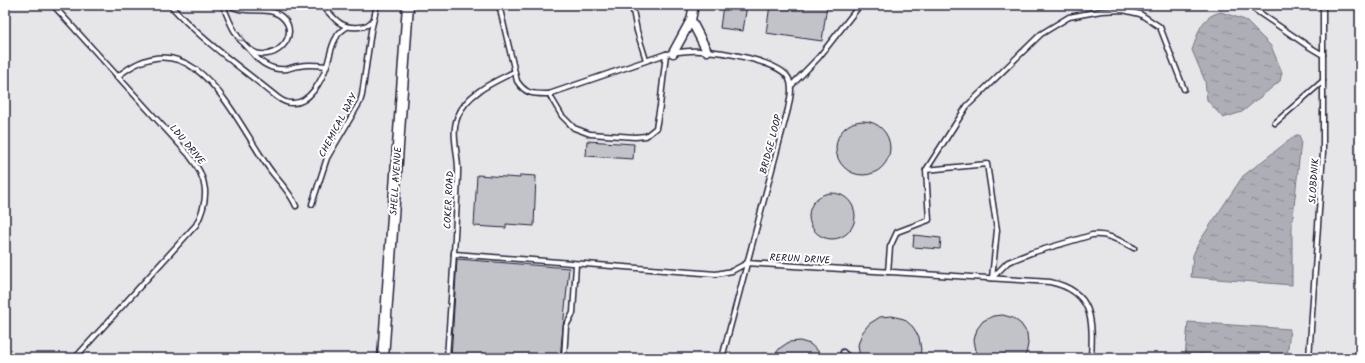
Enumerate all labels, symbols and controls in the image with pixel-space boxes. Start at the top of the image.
one-way arrow [236,35,243,42]
street label: CHEMICAL WAY [314,89,362,160]
street label: BRIDGE LOOP [755,112,787,176]
street label: LDU DRIVE [166,121,210,169]
street label: SHELL AVENUE [386,145,406,216]
street label: SLOBDNIK [1304,158,1324,204]
street label: COKER ROAD [439,170,459,230]
street label: RERUN DRIVE [769,249,832,269]

